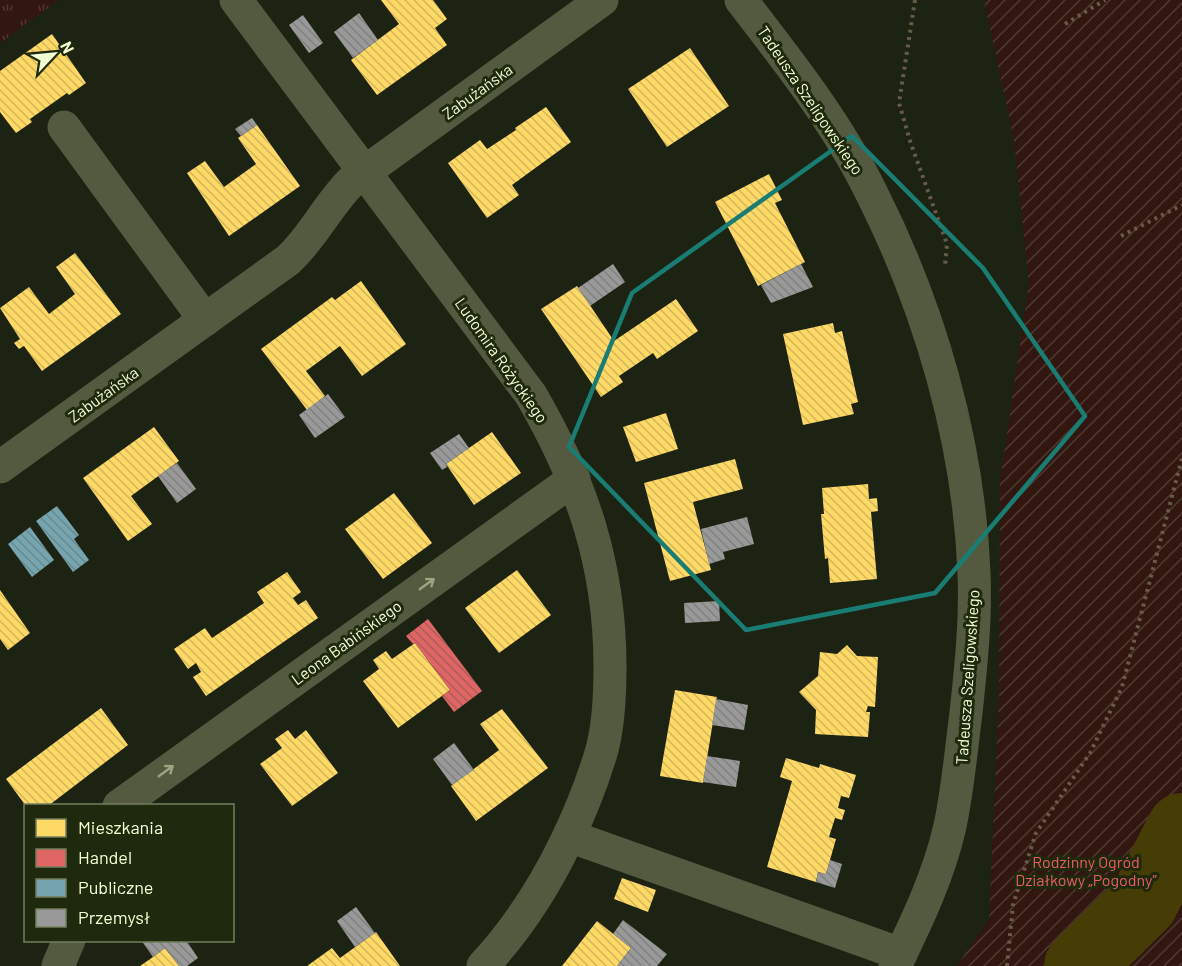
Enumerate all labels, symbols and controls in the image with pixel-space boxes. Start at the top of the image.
street label: Tadeusza Szeligowskiego [754,22,868,178]
north arrow [24,24,84,84]
text: N [57,38,79,56]
street label: Zabużańska [438,59,516,123]
street label: Ludomira Różyckiego [452,294,552,426]
street label: Zabużańska [64,362,142,426]
one-way arrow [419,578,435,591]
street label: Tadeusza Szeligowskiego [951,589,983,765]
street label: Leona Babińskiego [287,596,405,688]
one-way arrow [158,765,174,778]
legend [24,804,234,942]
text: Mieszkania [78,816,163,838]
text: Handel [78,846,132,868]
park label: Rodzinny Ogród Działkowy „Pogodny” [1015,852,1157,889]
text: Publiczne [78,876,153,898]
text: Przemysł [78,906,150,928]

